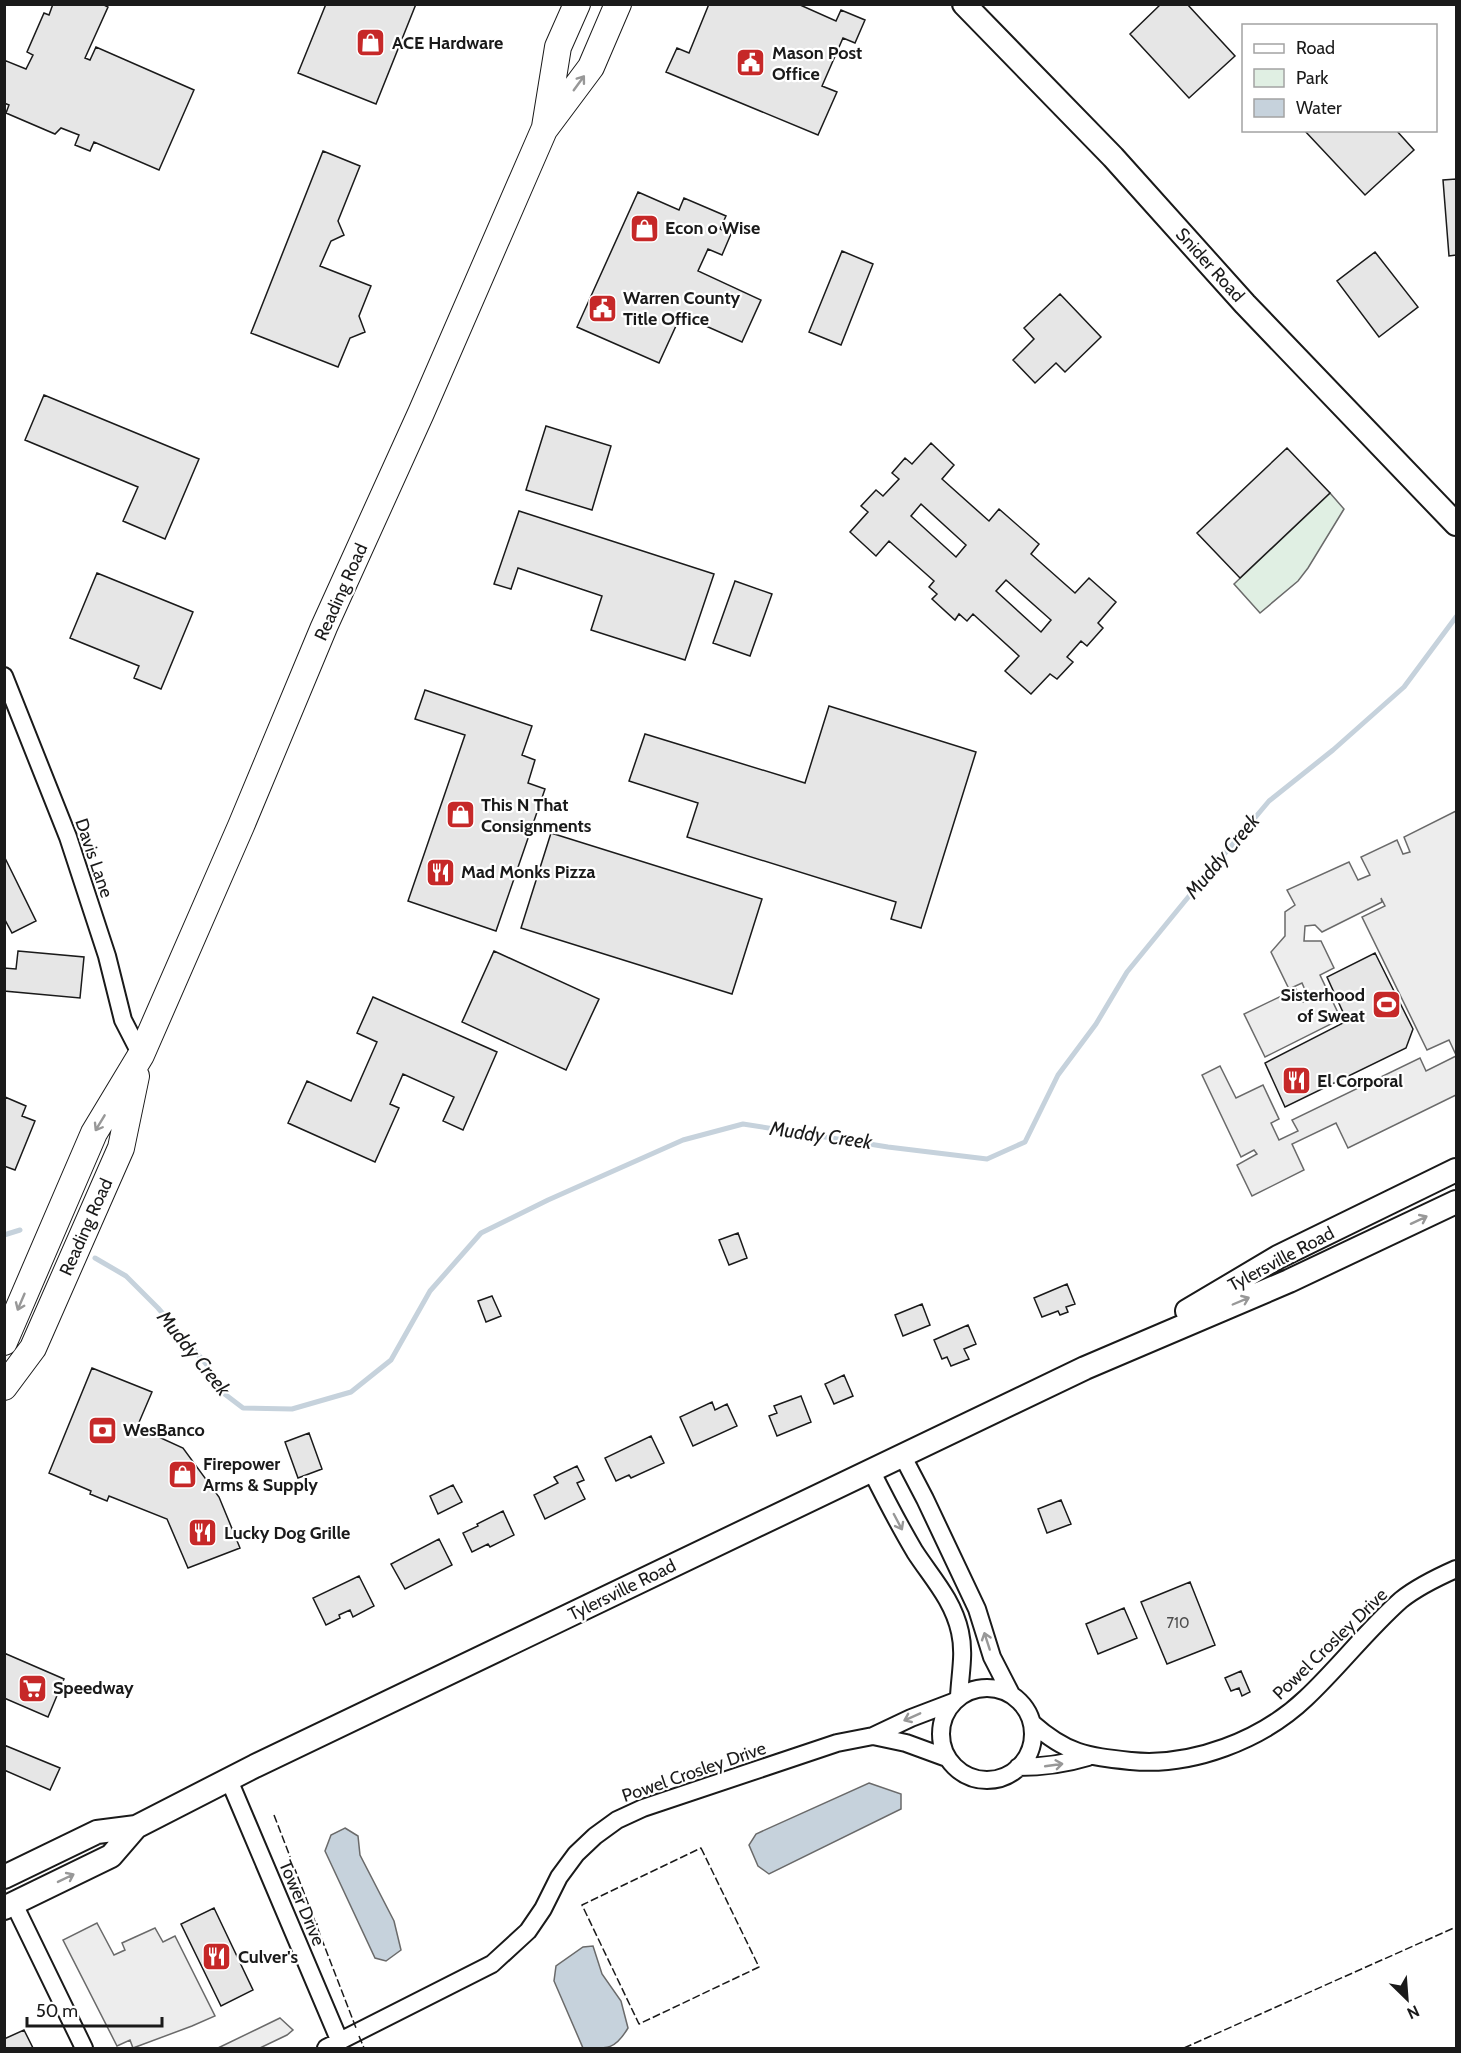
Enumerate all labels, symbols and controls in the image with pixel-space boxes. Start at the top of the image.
legend [1242,24,1437,132]
shop icon: ACE Hardware [355,27,387,59]
place label: ACE Hardware [392,32,503,54]
text: Road [1296,37,1335,59]
place label: Mason Post Office [772,42,862,85]
public building icon: Mason Post Office [735,47,767,79]
text: Park [1296,67,1329,89]
one-way arrow [573,76,585,92]
text: Water [1296,97,1342,119]
shop icon: Econ o Wise [628,212,660,244]
place label: Econ o Wise [665,217,760,239]
street label: Snider Road [1171,223,1249,307]
place label: Warren County Title Office [623,287,741,330]
public building icon: Warren County Title Office [586,292,618,324]
street label: Reading Road [310,540,372,644]
place label: This N That Consignments [481,794,592,837]
shop icon: This N That Consignments [444,799,476,831]
water label: Muddy Creek [1179,808,1265,904]
street label: Davis Lane [70,815,118,901]
restaurant icon: Mad Monks Pizza [424,856,456,888]
place label: Mad Monks Pizza [461,861,595,883]
place label: Sisterhood of Sweat [1281,984,1365,1027]
sports icon: Sisterhood of Sweat [1370,989,1402,1021]
restaurant icon: El Corporal [1280,1065,1312,1097]
place label: El Corporal [1317,1070,1403,1092]
one-way arrow [94,1114,106,1131]
water label: Muddy Creek [767,1116,875,1154]
street label: Reading Road [55,1175,117,1279]
one-way arrow [1409,1214,1427,1226]
street label: Tylersville Road [1224,1222,1338,1296]
one-way arrow [15,1292,27,1310]
one-way arrow [1232,1295,1250,1306]
water label: Muddy Creek [152,1305,237,1402]
bank icon: WesBanco [86,1414,118,1446]
place label: WesBanco [123,1419,205,1441]
place label: Firepower Arms & Supply [203,1453,318,1496]
shop icon: Firepower Arms & Supply [166,1458,198,1490]
one-way arrow [892,1513,904,1530]
restaurant icon: Lucky Dog Grille [187,1517,219,1549]
place label: Lucky Dog Grille [224,1522,350,1544]
street label: Tylersville Road [565,1554,679,1626]
street label: Powel Crosley Drive [1268,1584,1392,1704]
house number: 710 [1167,1614,1189,1632]
one-way arrow [980,1632,991,1651]
supermarket icon: Speedway [16,1672,48,1704]
place label: Speedway [53,1677,134,1699]
one-way arrow [903,1713,921,1724]
street label: Powel Crosley Drive [619,1737,769,1807]
one-way arrow [1043,1760,1063,1771]
street label: Tower Drive [274,1857,330,1949]
one-way arrow [57,1871,75,1883]
restaurant icon: Culver's [201,1941,233,1973]
place label: Culver's [238,1946,298,1968]
north arrow [1377,1969,1437,2029]
scale bar [27,1990,162,2028]
text: 50 m [36,2000,78,2022]
text: N [1404,2001,1422,2023]

